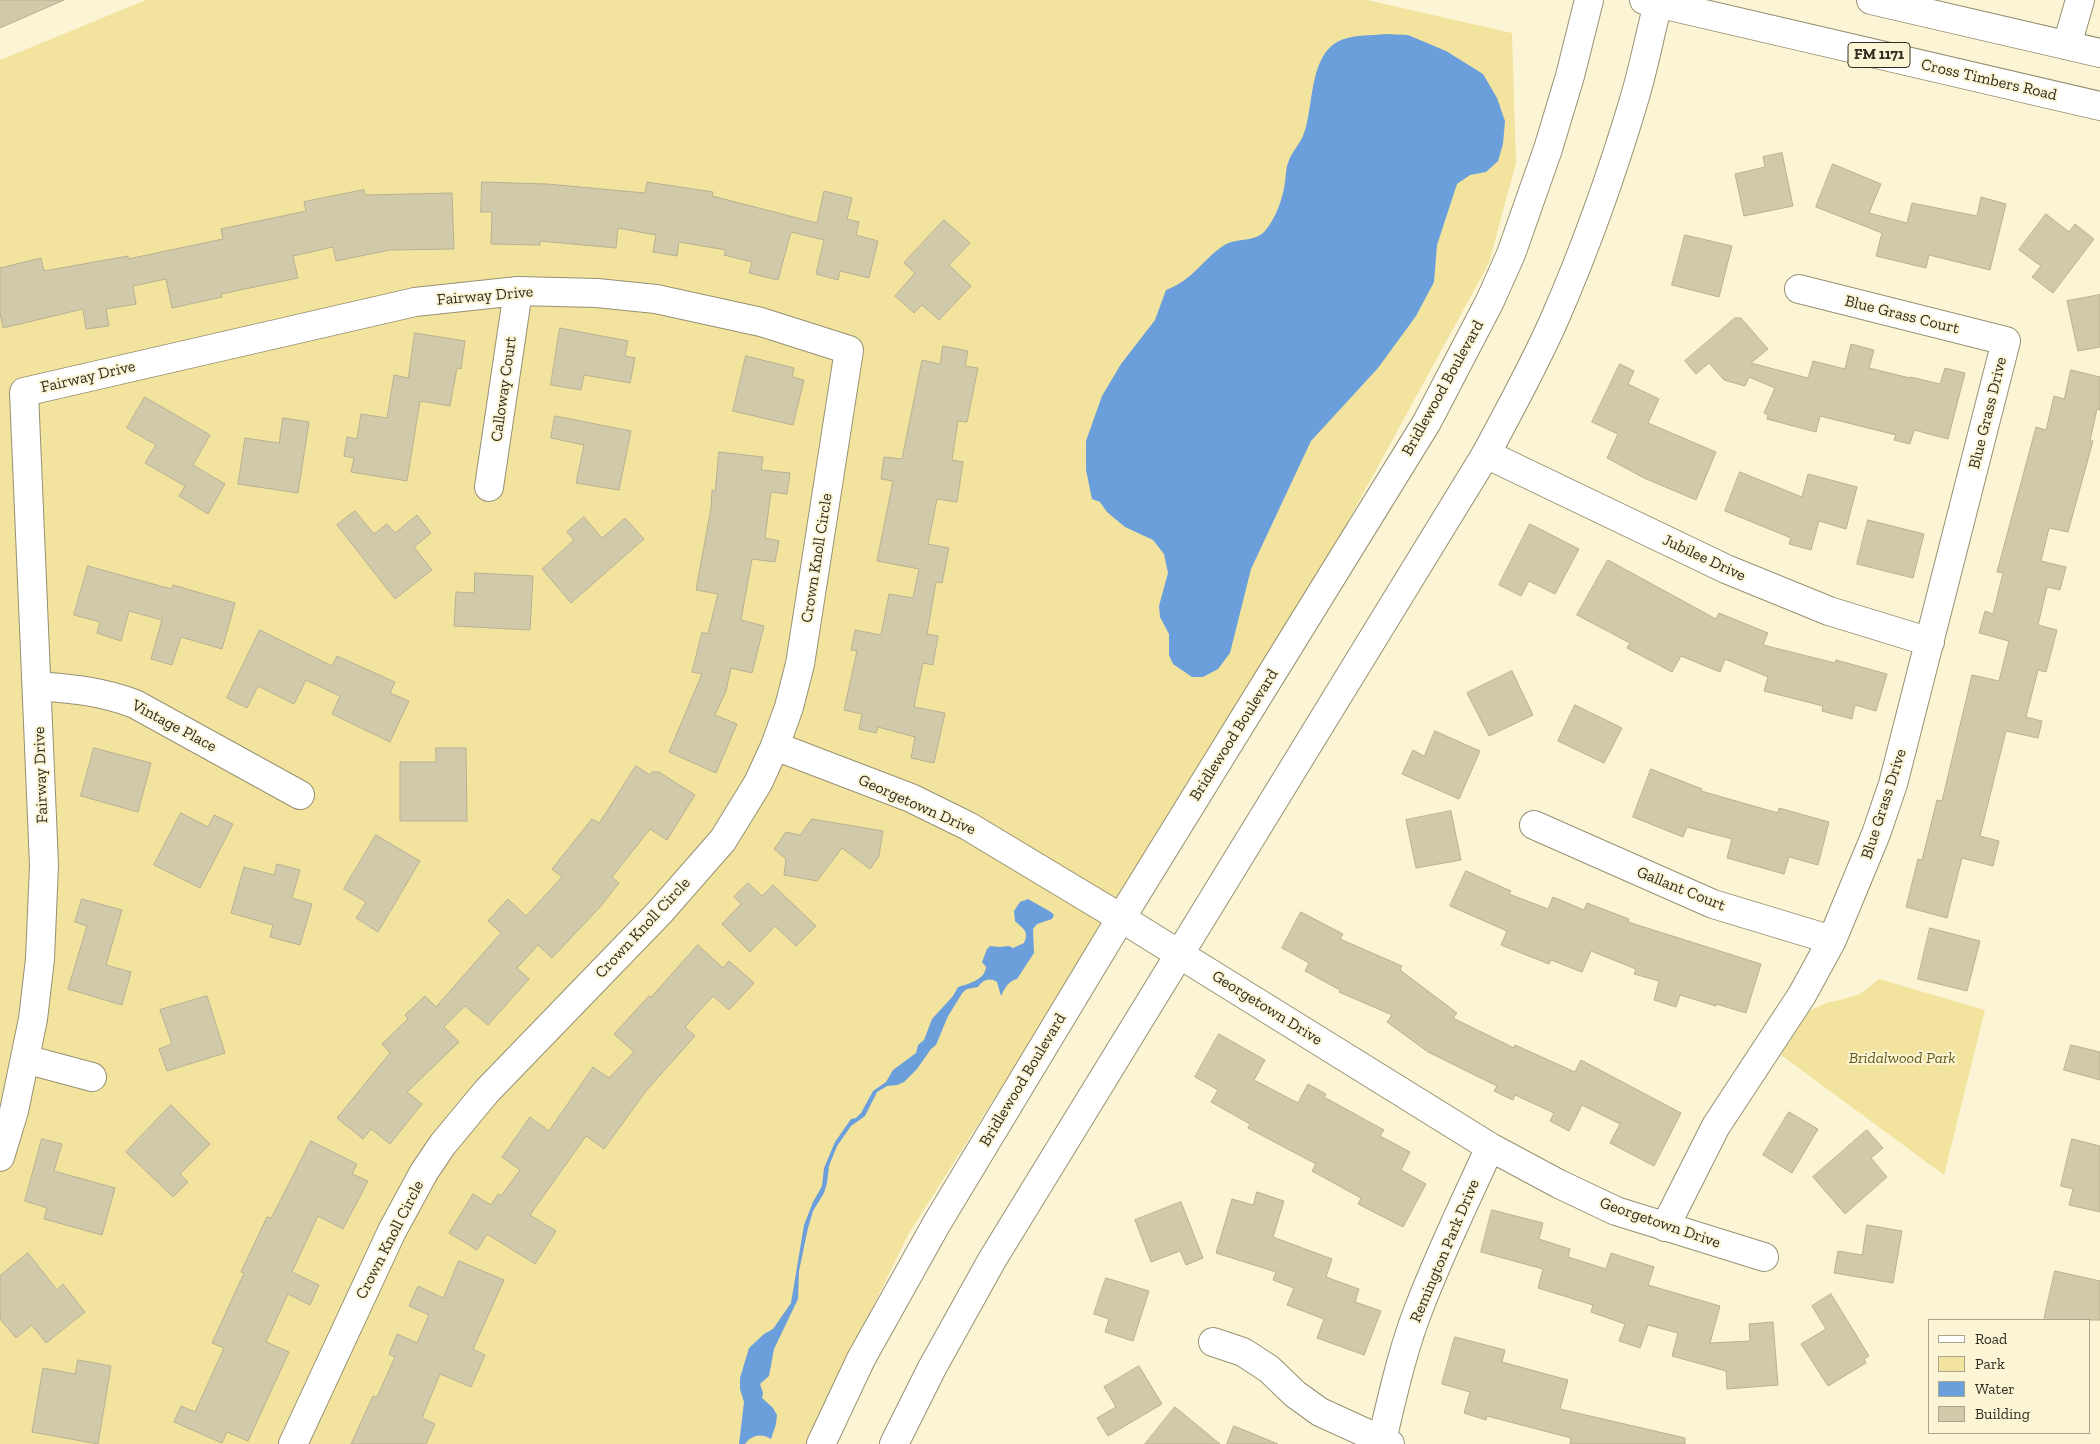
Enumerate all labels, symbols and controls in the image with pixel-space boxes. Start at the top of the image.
road number: FM 1171 [1848,42,1910,68]
street label: Cross Timbers Road [1919,55,2059,105]
street label: Fairway Drive [436,282,534,310]
street label: Blue Grass Court [1843,291,1961,339]
street label: Bridlewood Boulevard [1398,317,1488,459]
street label: Calloway Court [487,335,521,443]
street label: Blue Grass Drive [1965,355,2011,471]
street label: Fairway Drive [39,357,137,397]
street label: Crown Knoll Circle [797,492,837,624]
street label: Jubilee Drive [1659,530,1749,586]
street label: Bridlewood Boulevard [1186,666,1282,804]
street label: Vintage Place [128,696,220,756]
street label: Fairway Drive [30,726,52,824]
street label: Blue Grass Drive [1857,746,1911,862]
street label: Georgetown Drive [855,771,979,839]
street label: Gallant Court [1634,863,1728,915]
street label: Crown Knoll Circle [591,874,695,982]
street label: Georgetown Drive [1208,966,1326,1050]
street label: Bridlewood Boulevard [976,1010,1070,1150]
park label: Bridalwood Park [1849,1048,1955,1068]
street label: Crown Knoll Circle [352,1177,428,1303]
street label: Remington Park Drive [1406,1177,1484,1325]
street label: Georgetown Drive [1597,1193,1723,1253]
legend [1928,1319,2090,1434]
text: Road [1975,1330,2007,1348]
text: Park [1975,1355,2005,1373]
text: Water [1975,1380,2015,1398]
text: Building [1975,1405,2030,1423]

